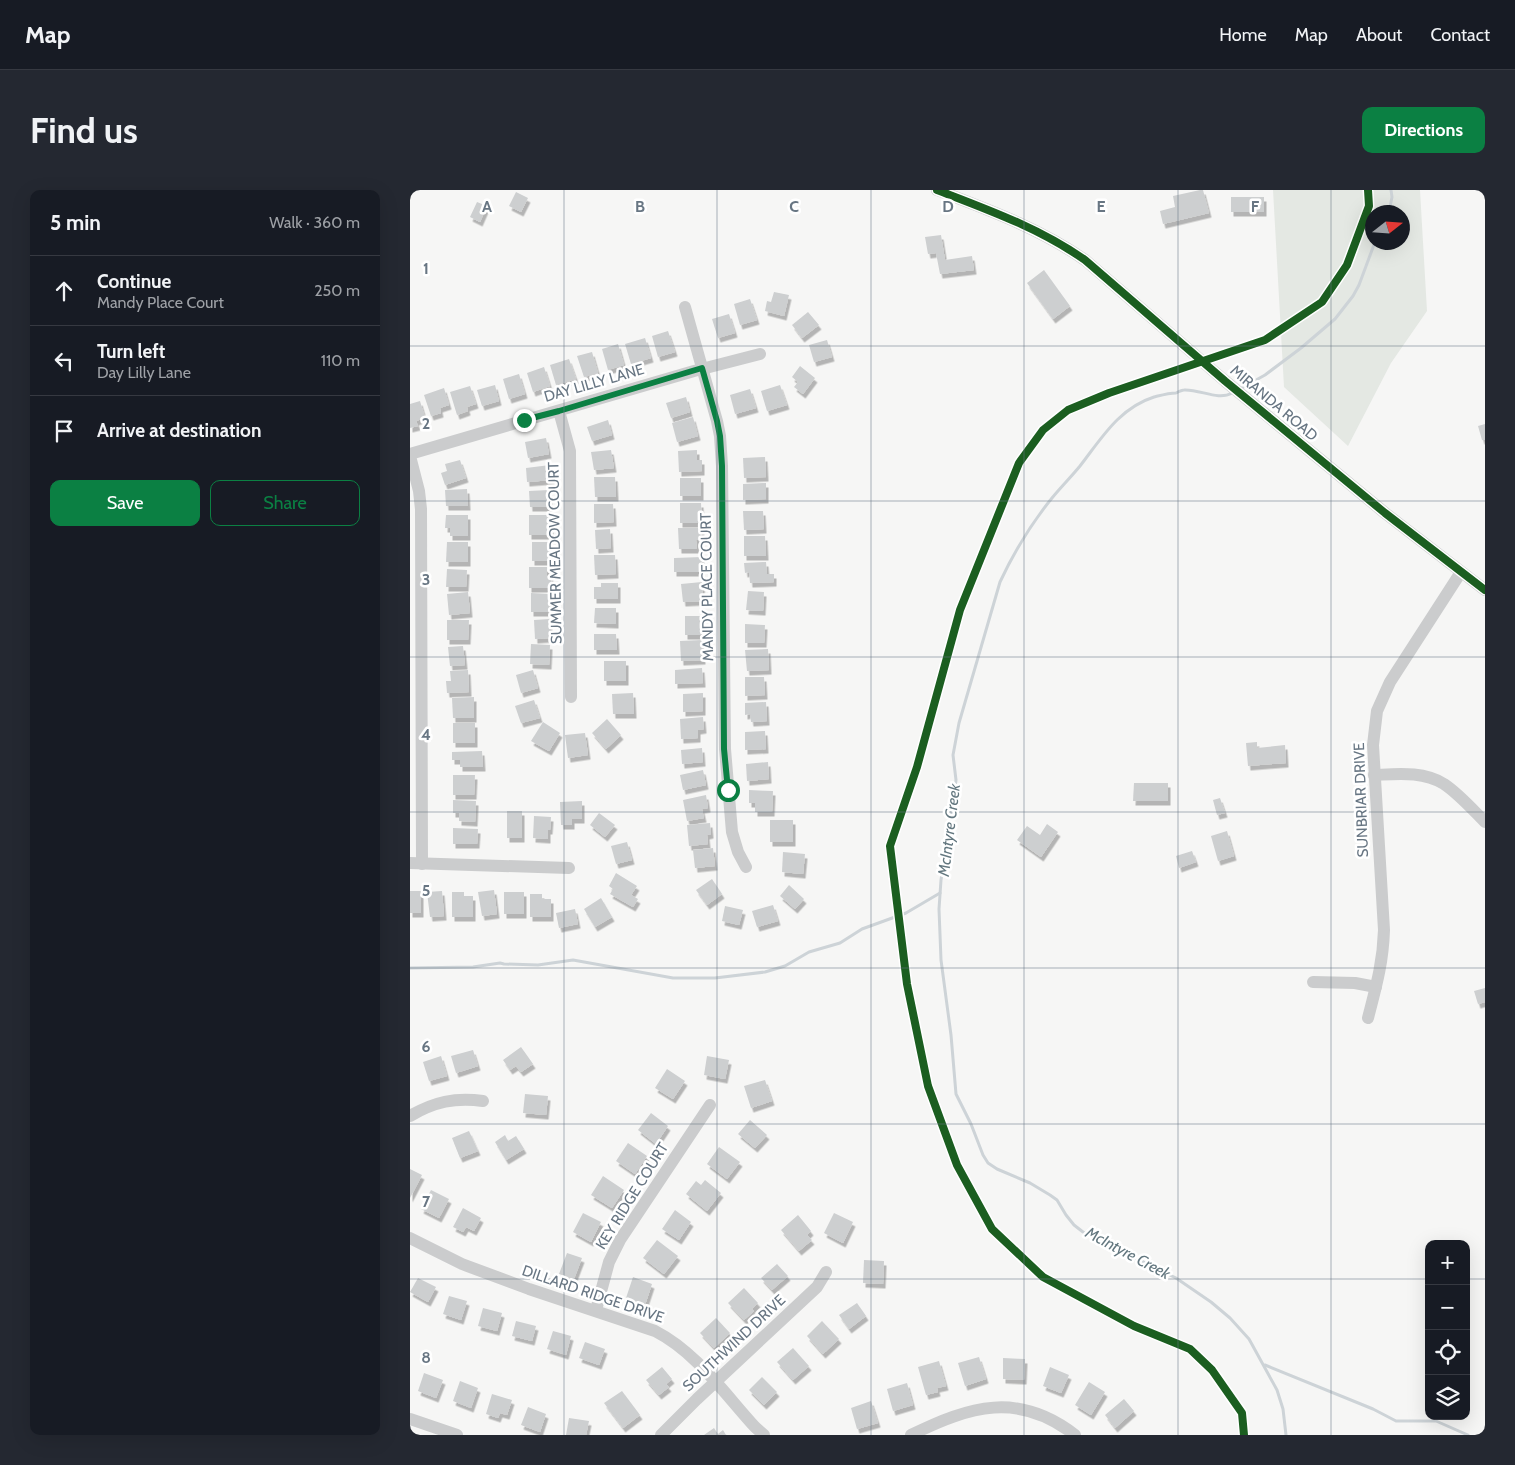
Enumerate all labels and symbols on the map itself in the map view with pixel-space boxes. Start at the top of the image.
text: A [482,197,492,216]
text: B [635,197,645,216]
text: C [789,197,799,216]
text: D [942,197,954,216]
text: E [1096,197,1106,216]
text: F [1251,197,1260,216]
north arrow [1365,205,1410,250]
text: 1 [423,259,429,278]
street label: DAY LILLY LANE [542,360,646,406]
street label: MIRANDA ROAD [1227,361,1321,445]
route end [513,409,536,432]
text: 2 [422,414,430,433]
street label: SUMMER MEADOW COURT [544,462,566,644]
street label: MANDY PLACE COURT [697,512,717,662]
text: 3 [422,570,430,589]
text: 4 [421,725,431,744]
street label: SUNBRIAR DRIVE [1350,742,1372,858]
route start [717,779,740,802]
water label: McIntyre Creek [934,781,964,879]
text: 5 [422,881,430,900]
text: 6 [422,1037,431,1056]
street label: KEY RIDGE COURT [592,1139,672,1253]
text: 7 [422,1192,431,1211]
water label: McIntyre Creek [1081,1222,1175,1284]
street label: DILLARD RIDGE DRIVE [520,1261,666,1327]
street label: SOUTHWIND DRIVE [679,1291,789,1395]
text: 8 [421,1348,431,1367]

